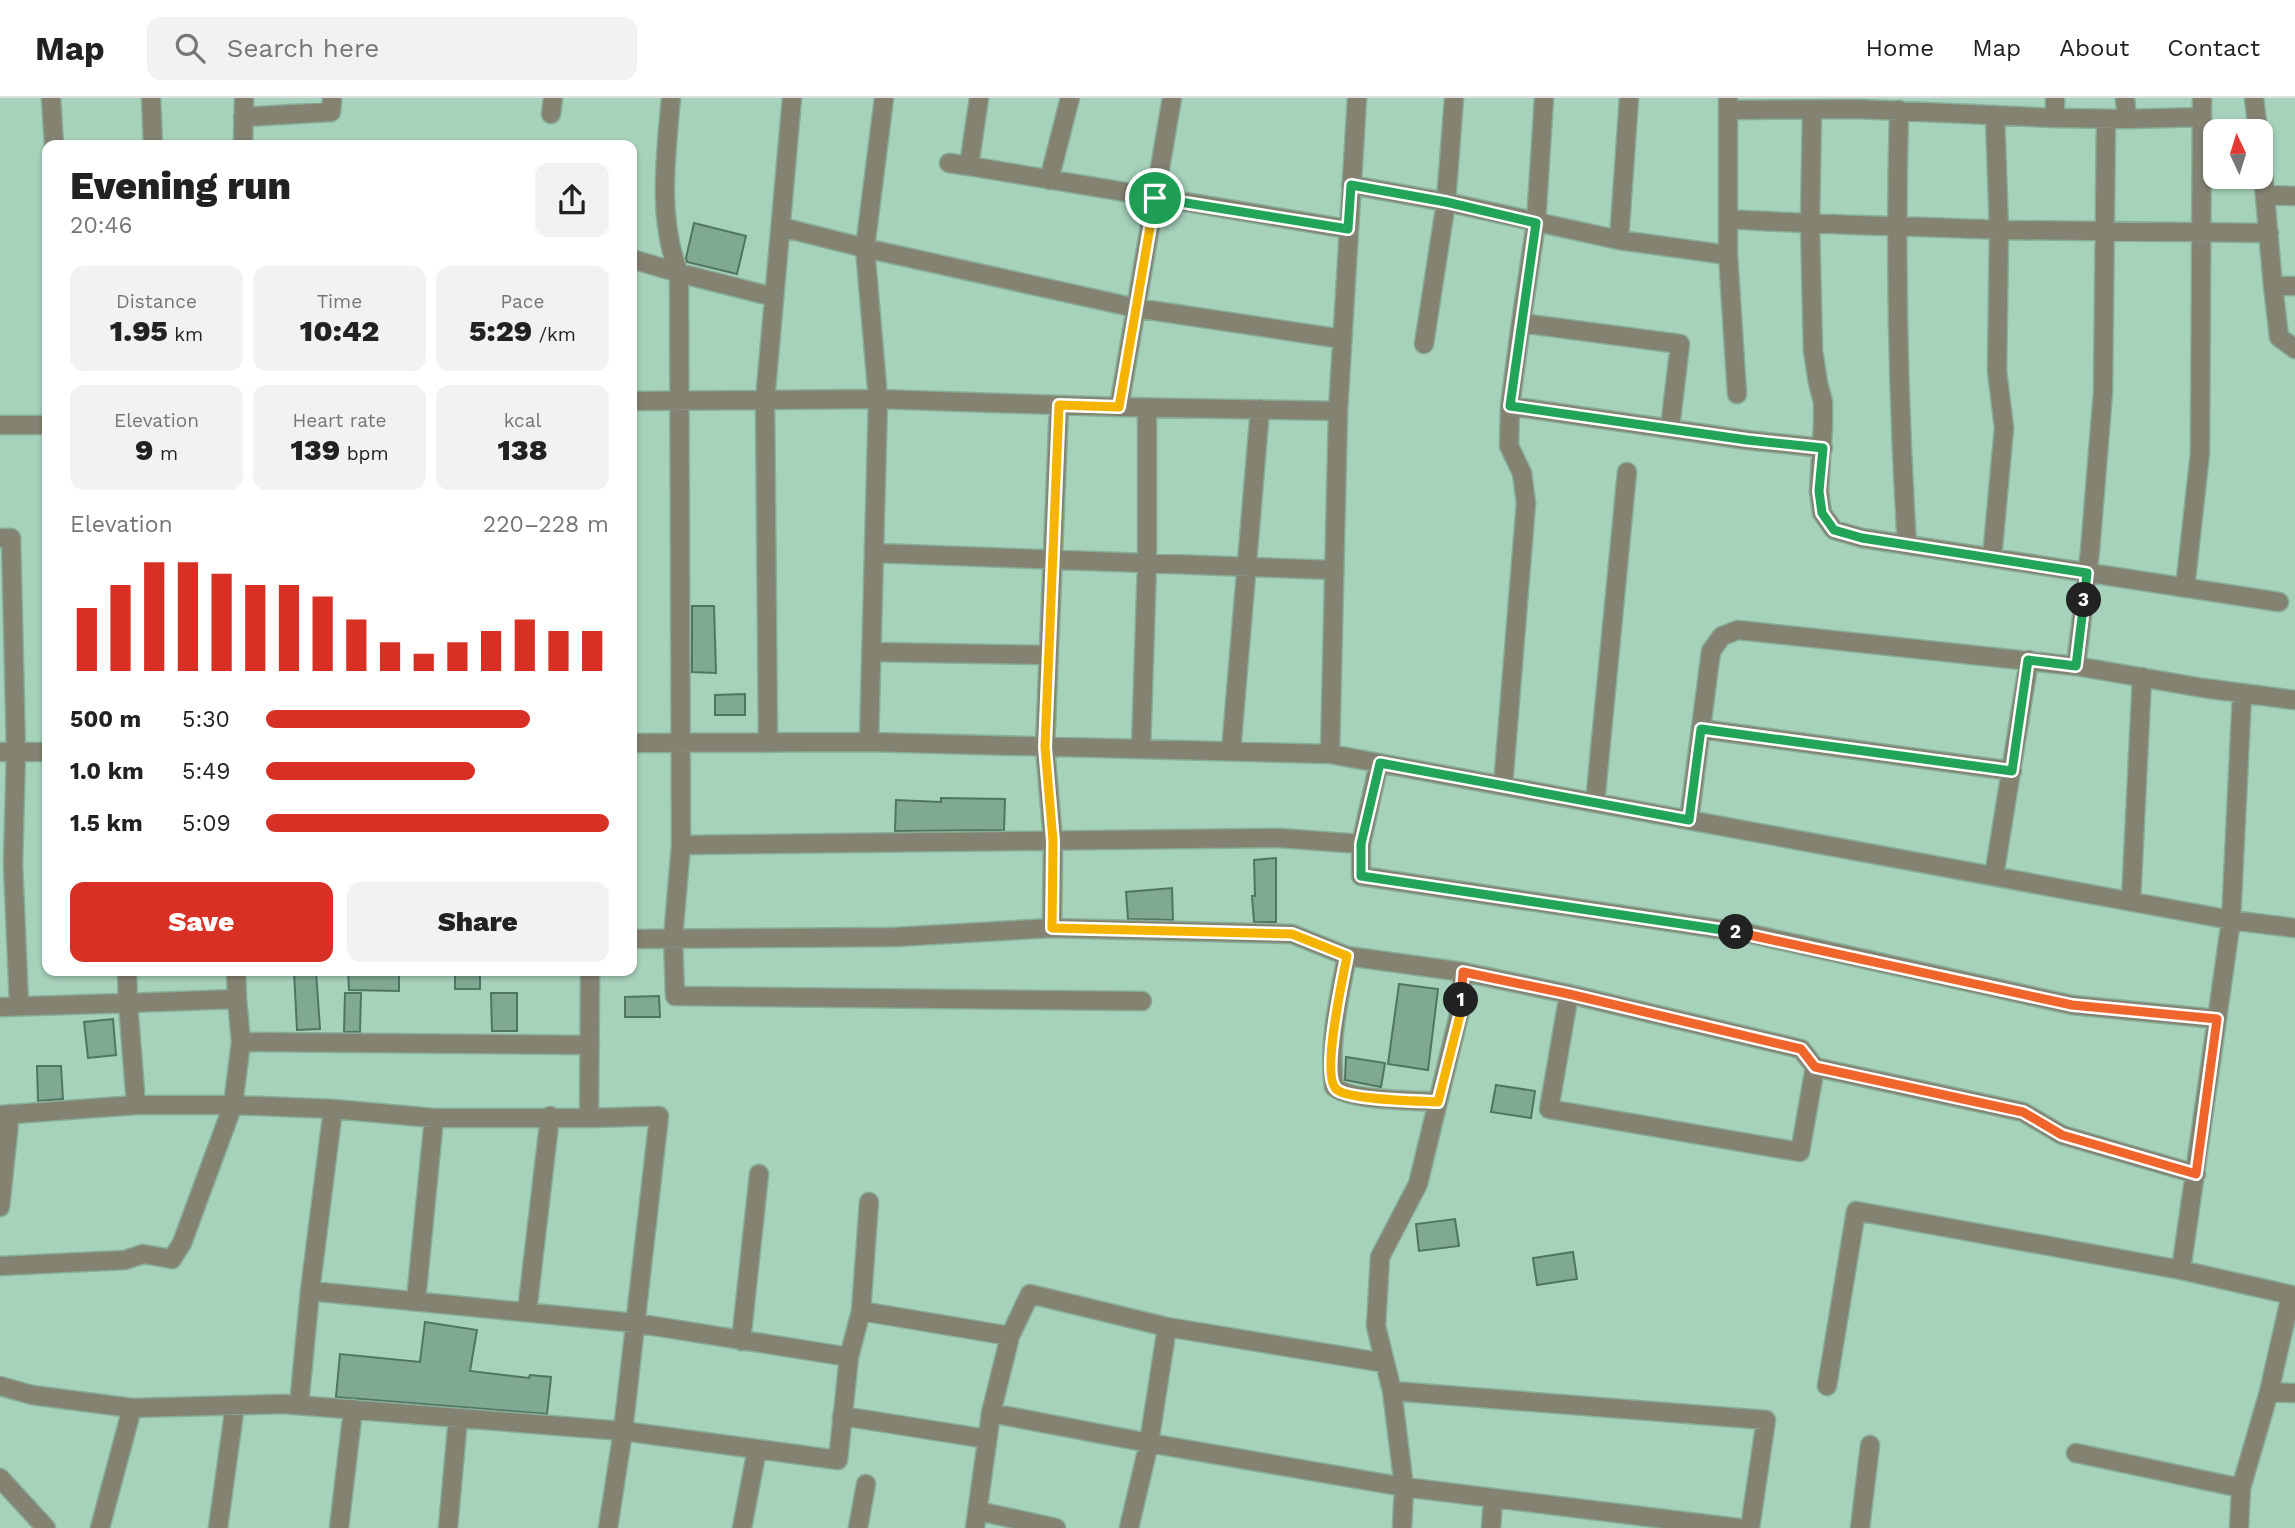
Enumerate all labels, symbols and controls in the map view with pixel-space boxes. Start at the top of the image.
search box [147,17,637,80]
text: Map [35,29,105,68]
icon: search [171,29,209,67]
text: Search here [227,33,379,63]
text: Home [1866,34,1934,62]
text: Map [1972,34,2021,62]
text: About [2059,34,2129,62]
text: Contact [2167,34,2260,62]
north arrow [2203,119,2273,189]
map controls [2203,119,2273,189]
button: share [535,163,609,237]
text: Evening run [70,164,291,208]
pin [1125,168,1185,228]
icon: arrive [1136,179,1174,217]
text: 20:46 [70,212,133,239]
text: Distance [116,290,197,313]
text: Time [317,290,362,313]
text: Pace [501,290,544,313]
text: 1.95 [110,313,168,348]
text: 10:42 [300,313,379,348]
text: 5:29 [469,313,532,348]
text: km [168,323,203,346]
text: /km [532,323,576,346]
text: Elevation [114,409,199,432]
text: Heart rate [293,409,386,432]
text: kcal [504,409,541,432]
text: 9 [135,432,153,467]
text: 139 [290,432,340,467]
text: 138 [497,432,548,467]
text: m [153,442,178,465]
text: bpm [340,442,389,465]
text: Elevation [70,511,173,538]
text: 220–228 m [483,511,609,538]
pin: 3 [2066,582,2102,618]
text: 3 [2078,588,2089,611]
text: 500 m [70,706,141,733]
text: 5:30 [182,706,230,733]
text: 1.0 km [70,758,144,785]
text: 5:49 [182,758,230,785]
text: 1.5 km [70,810,143,837]
text: 5:09 [182,810,231,837]
button: Save [70,882,333,962]
button: Share [347,882,609,962]
pin: 2 [1718,914,1754,950]
text: 2 [1730,920,1741,943]
pin: 1 [1444,982,1478,1018]
text: 1 [1456,988,1465,1011]

